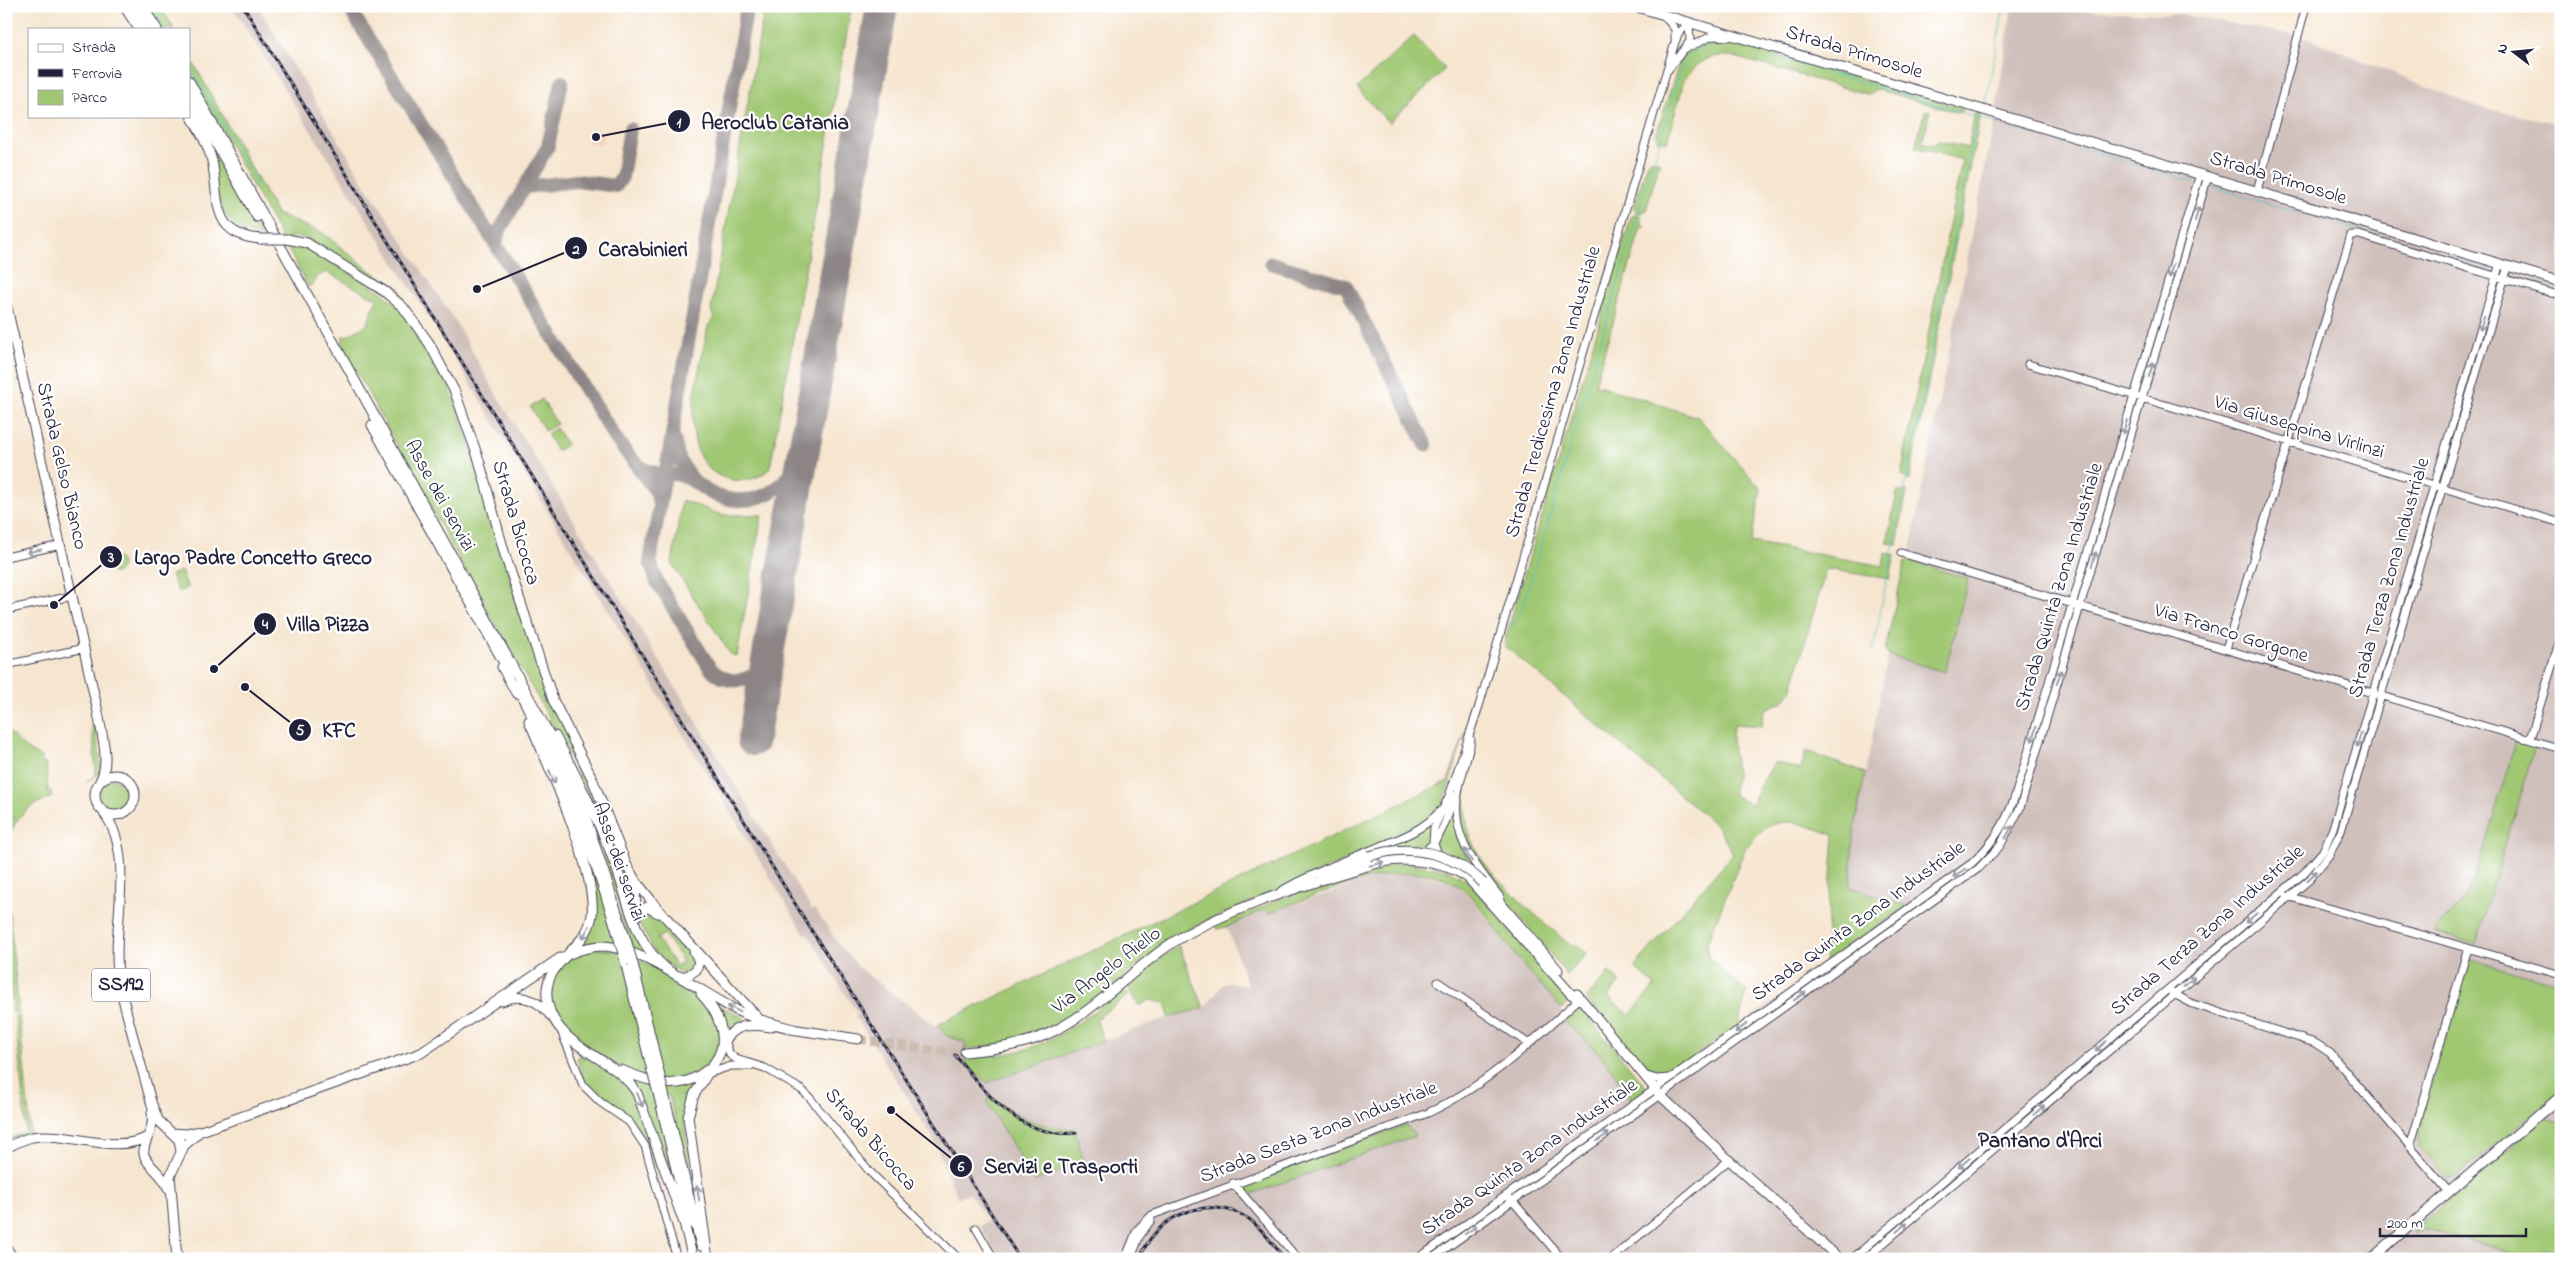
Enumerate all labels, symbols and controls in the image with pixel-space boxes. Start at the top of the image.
street label: Strada Primosole [1782,18,1926,88]
legend [28,28,190,118]
north arrow [2490,28,2540,78]
text: Strada [72,37,116,59]
text: N [2492,41,2514,56]
text: Ferrovia [71,63,122,85]
text: Parco [72,87,107,109]
callout: Aeroclub Catania [666,103,859,139]
text: Aeroclub Catania [701,109,849,139]
text: 1 [677,112,682,134]
street label: Strada Primosole [2206,144,2350,214]
one-way arrow [2193,206,2203,222]
callout: Carabinieri [564,230,698,266]
text: Carabinieri [598,236,688,266]
text: 2 [571,239,580,261]
street label: Strada Tredicesima Zona Industriale [1498,243,1610,541]
one-way arrow [2166,263,2176,279]
one-way arrow [2477,315,2487,331]
one-way arrow [2147,362,2157,378]
street label: Strada Gelso Bianco [28,379,94,553]
street label: Via Giuseppina Virlinzi [2209,388,2388,468]
one-way arrow [2119,418,2129,434]
street label: Asse dei servizi [396,435,482,557]
street label: Strada Terza Zona Industriale [2342,454,2438,702]
street label: Strada Bicocca [483,457,547,589]
street label: Strada Quinta Zona Industriale [2008,459,2112,715]
callout: Largo Padre Concetto Greco [99,539,382,575]
text: Largo Padre Concetto Greco [134,544,372,576]
one-way arrow [26,547,42,556]
text: 3 [107,547,114,569]
one-way arrow [2090,551,2100,567]
street label: Via Franco Gorgone [2149,596,2312,672]
callout: Villa Pizza [252,606,379,642]
text: Villa Pizza [286,611,369,641]
text: 4 [261,614,269,636]
one-way arrow [2055,670,2065,686]
callout: KFC [288,712,366,748]
text: KFC [322,717,356,747]
text: 5 [296,720,305,742]
one-way arrow [2028,725,2038,741]
one-way arrow [2354,732,2364,748]
one-way arrow [548,769,558,784]
street label: Asse dei servizi [584,799,652,925]
one-way arrow [2005,825,2015,839]
street label: Strada Quinta Zona Industriale [1746,834,1972,1010]
street label: Strada Terza Zona Industriale [2105,838,2311,1024]
one-way arrow [1462,848,1472,862]
one-way arrow [1368,859,1384,868]
one-way arrow [1952,868,1966,878]
one-way arrow [2306,870,2318,882]
one-way arrow [2245,912,2258,923]
street label: Via Angelo Aiello [1045,920,1169,1023]
one-way arrow [580,924,590,938]
road number: SS192 [92,968,150,1002]
one-way arrow [2182,977,2195,988]
one-way arrow [1793,991,1807,1001]
one-way arrow [727,1004,742,1013]
one-way arrow [1734,1023,1748,1033]
one-way arrow [2095,1040,2108,1052]
street label: Strada Quinta Zona Industriale [1416,1072,1644,1244]
street label: Strada Sesta Zona Industriale [1196,1074,1442,1192]
street label: Strada Bicocca [817,1082,923,1198]
one-way arrow [636,1092,646,1107]
one-way arrow [2032,1105,2045,1116]
district label: Pantano d'Arci [1978,1127,2102,1157]
one-way arrow [1596,1132,1610,1142]
callout: Servizi e Trasporti [949,1148,1148,1184]
text: Servizi e Trasporti [984,1153,1138,1183]
text: 6 [957,1156,965,1178]
one-way arrow [1958,1157,1971,1169]
one-way arrow [693,1186,703,1202]
scale bar [2380,1205,2526,1237]
text: 200 m [2387,1213,2423,1235]
one-way arrow [1895,1222,1908,1233]
one-way arrow [1464,1225,1477,1236]

